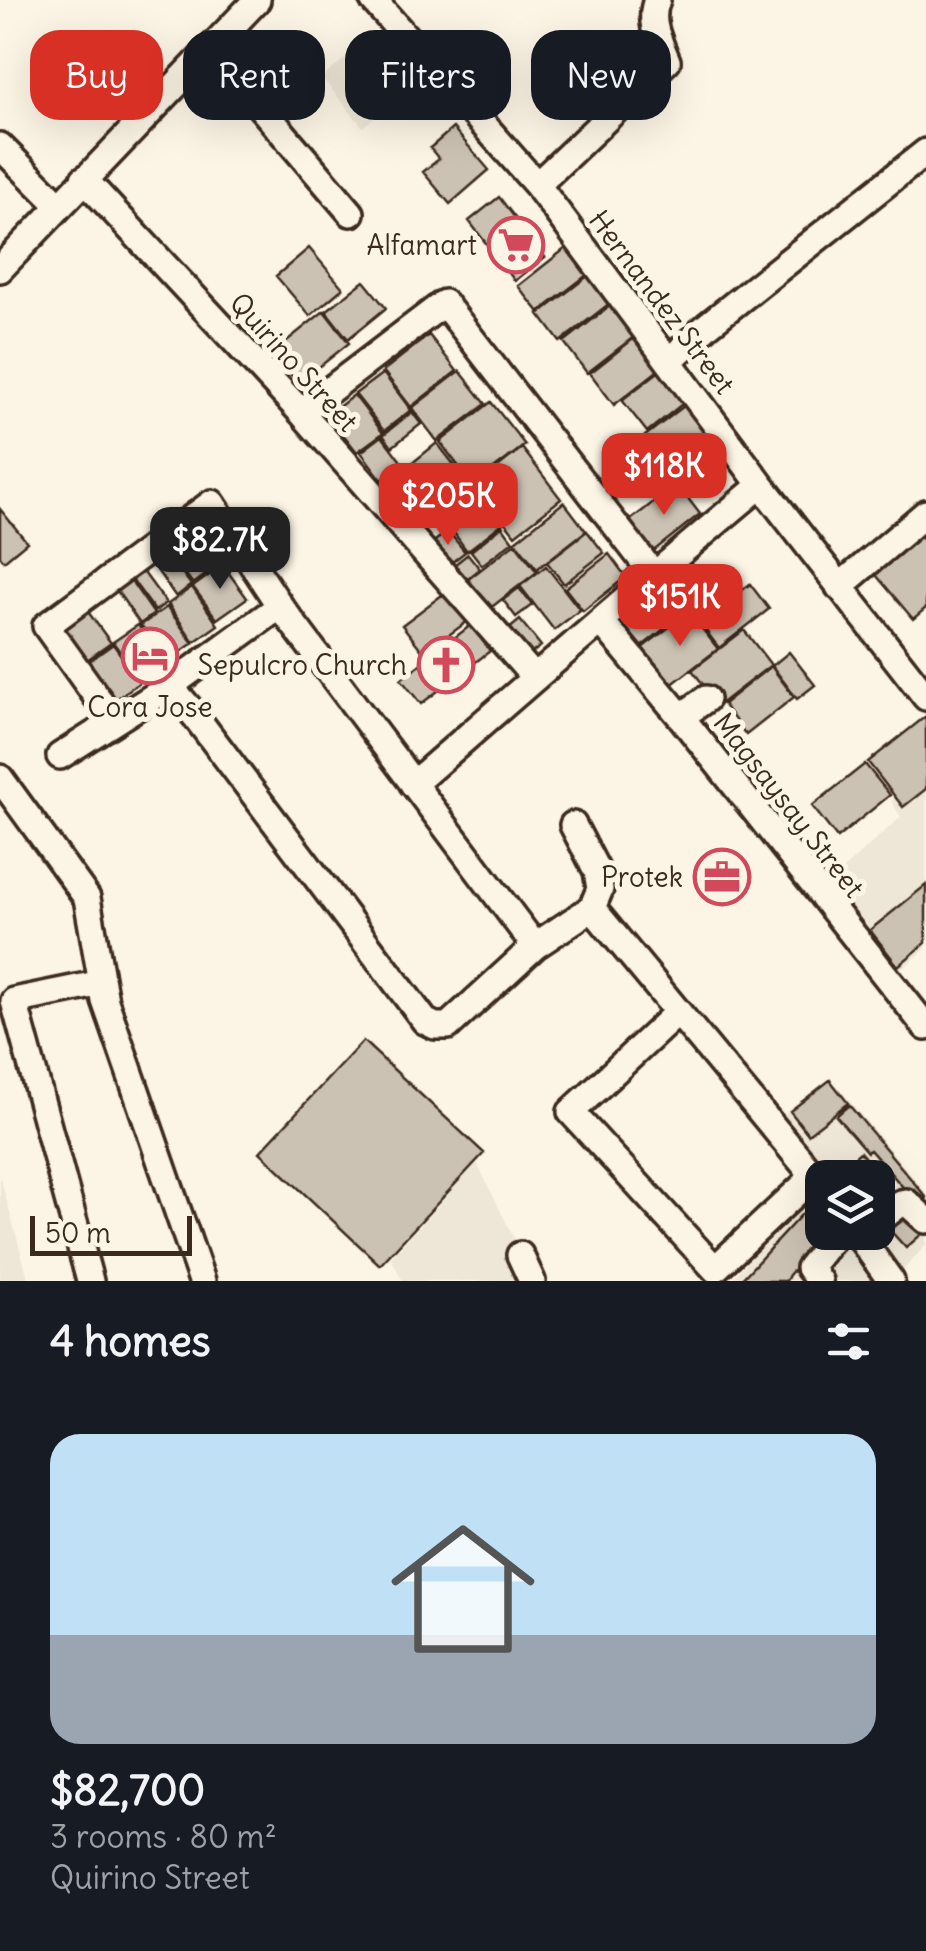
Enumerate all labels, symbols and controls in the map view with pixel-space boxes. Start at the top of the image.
chip: Buy [30,30,163,120]
chip: Rent [183,30,325,120]
chip: Filters [345,30,511,120]
chip: New [531,30,671,120]
street label: Hernandez Street [581,203,743,401]
supermarket icon: Alfamart [486,215,546,275]
place label: Alfamart [367,227,477,263]
street label: Quirino Street [222,285,366,439]
pin: $118K [594,433,734,518]
text: $118K [624,445,704,486]
pin: $205K [378,463,518,548]
text: $205K [401,475,495,516]
pin: $82.7K [139,507,301,592]
text: $82.7K [172,519,268,560]
pin: $151K [610,564,750,649]
text: $151K [640,576,720,617]
hotel icon: Cora Jose [120,626,180,686]
church icon: Sepulcro Church [416,635,476,695]
place label: Sepulcro Church [198,647,407,683]
place label: Cora Jose [87,689,213,725]
street label: Magsaysay Street [706,706,872,904]
office icon: Protek [692,847,752,907]
place label: Protek [601,859,683,895]
map controls [805,1160,895,1250]
button: layers [805,1160,895,1250]
scale bar [30,1211,192,1256]
text: 50 m [45,1215,111,1251]
icon: filters [821,1314,876,1369]
text: 4 homes [50,1315,211,1367]
icon: home [373,1499,553,1679]
text: $82,700 [50,1764,205,1816]
text: 3 rooms · 80 m² [50,1816,277,1857]
text: Quirino Street [50,1857,250,1898]

